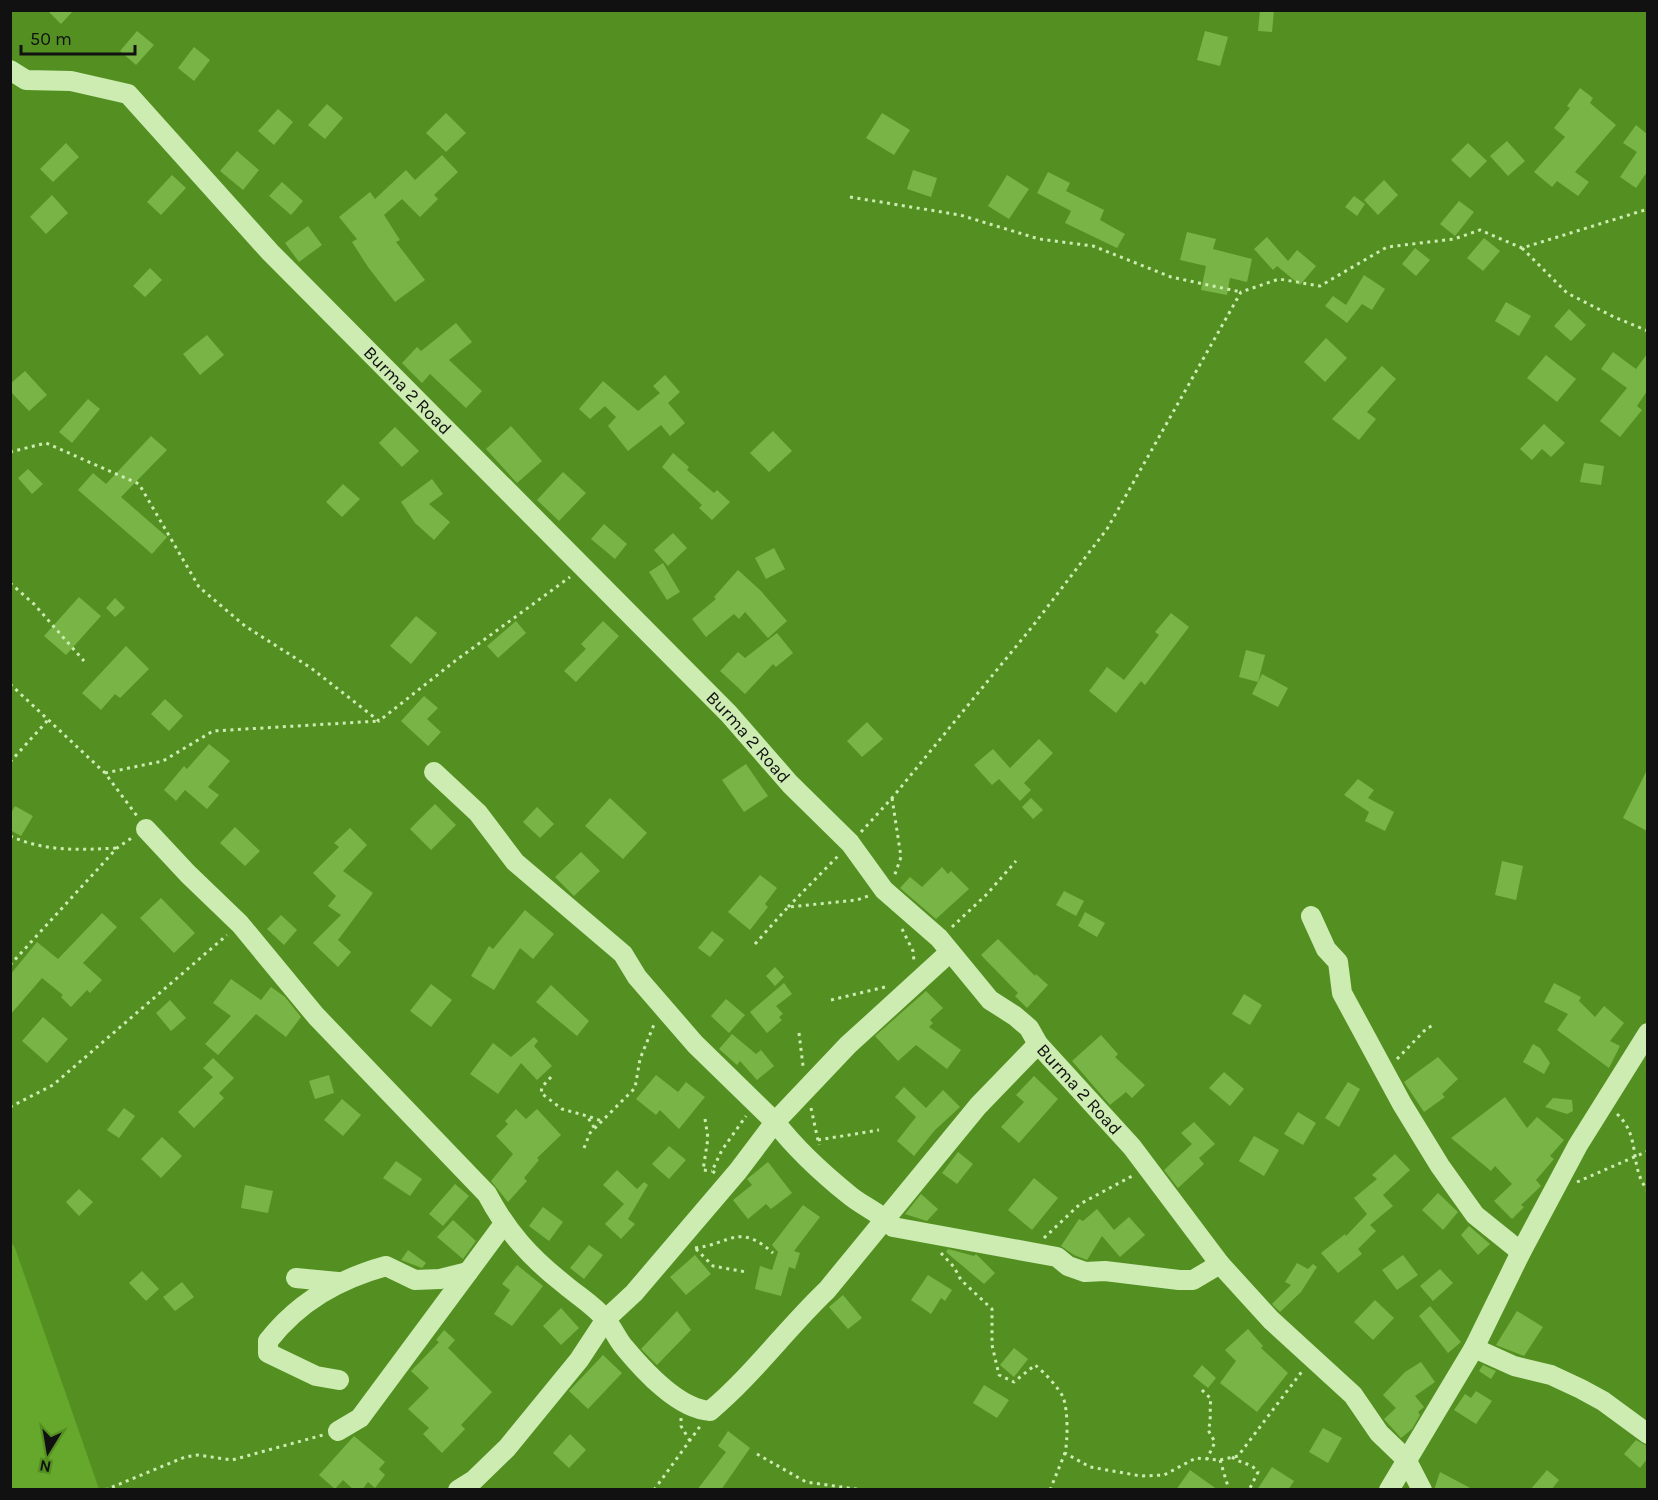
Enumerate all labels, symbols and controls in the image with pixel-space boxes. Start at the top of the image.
scale bar [21,18,135,56]
text: 50 m [30,28,72,50]
street label: Burma 2 Road [359,342,456,439]
street label: Burma 2 Road [701,686,795,787]
street label: Burma 2 Road [1032,1039,1126,1139]
north arrow [18,1422,78,1482]
text: N [38,1456,53,1477]

